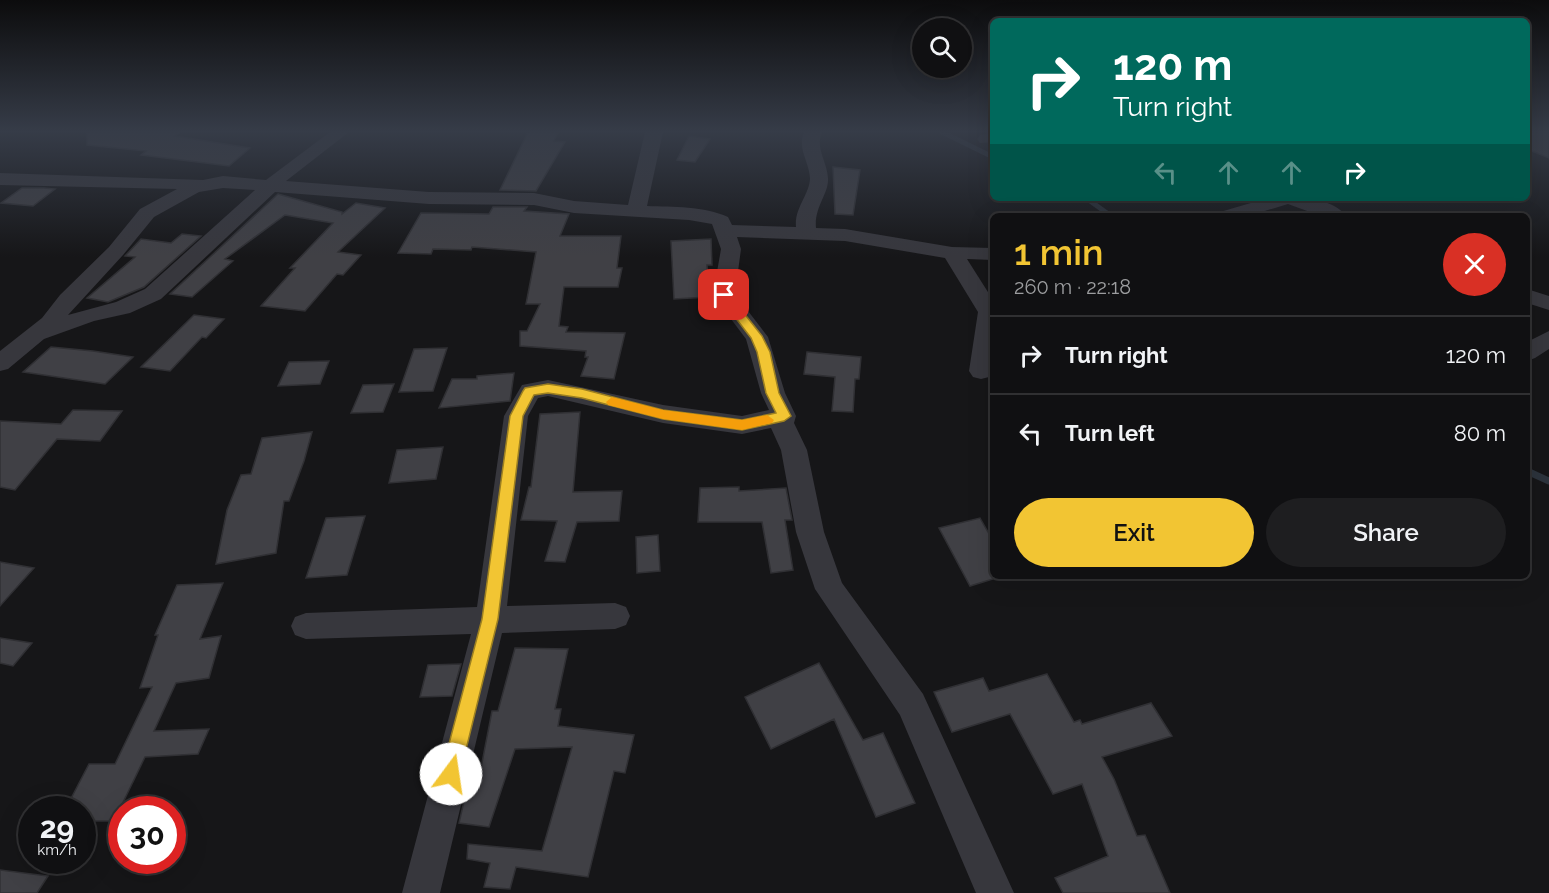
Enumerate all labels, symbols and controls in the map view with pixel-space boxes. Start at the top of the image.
map controls [912,18,972,78]
button: search [912,18,972,78]
text: 120 m [1113,41,1232,90]
icon: right [1014,42,1092,120]
text: Turn right [1113,91,1232,122]
icon: left [1149,156,1182,189]
icon: ahead [1212,156,1245,189]
icon: ahead [1275,156,1308,189]
icon: right [1338,156,1371,189]
text: 1 min [1014,231,1103,273]
button: close [1443,233,1506,296]
pin [698,269,749,320]
text: 260 m · 22:18 [1014,275,1131,299]
icon: arrive [707,278,740,311]
icon: right [1014,339,1047,372]
text: Turn right [1065,342,1168,368]
text: 120 m [1446,342,1506,368]
icon: left [1014,417,1047,450]
text: Turn left [1065,420,1155,446]
text: 80 m [1454,420,1506,446]
button: Exit [1014,498,1254,567]
button: Share [1266,498,1506,567]
position arrow [419,742,483,806]
speed limit sign: 30 [108,796,186,874]
text: 29 [40,810,74,845]
text: km/h [37,841,77,859]

